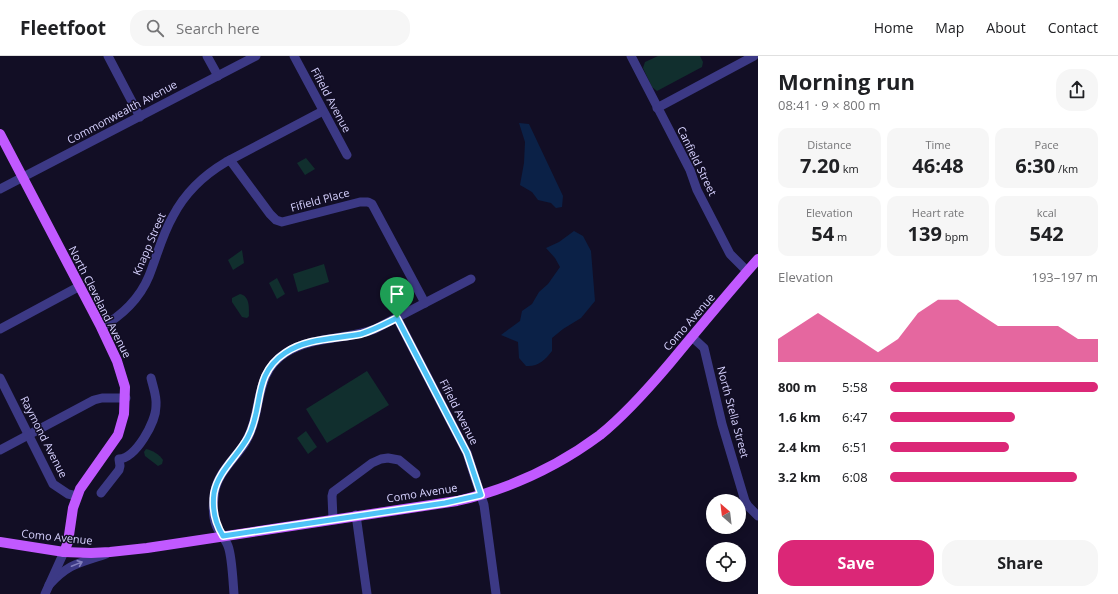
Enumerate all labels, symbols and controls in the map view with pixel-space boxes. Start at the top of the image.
search box [130,10,410,46]
text: Fleetfoot [20,15,106,41]
icon: search [144,17,166,39]
text: Search here [176,18,260,38]
text: Home [874,18,913,37]
text: Map [935,18,964,37]
text: About [986,18,1026,37]
text: Contact [1048,18,1098,37]
street label: Fifield Avenue [308,65,355,135]
text: Morning run [778,66,915,96]
button: share [1056,69,1098,111]
street label: Commonwealth Avenue [64,76,179,147]
text: 08:41 · 9 × 800 m [778,96,881,114]
street label: Canfield Street [674,124,721,198]
text: Distance [807,137,851,152]
text: Time [925,137,951,152]
text: Pace [1035,137,1059,152]
text: 7.20 [800,152,840,179]
text: 46:48 [912,152,964,179]
text: 6:30 [1015,152,1055,179]
text: km [840,161,859,176]
text: /km [1055,161,1078,176]
street label: Fifield Place [289,184,351,215]
text: Elevation [806,205,853,220]
text: Heart rate [912,205,964,220]
text: kcal [1037,205,1057,220]
street label: Knapp Street [129,210,168,277]
text: 54 [811,220,834,247]
text: 139 [908,220,942,247]
text: 542 [1030,220,1064,247]
text: m [834,229,847,244]
text: bpm [942,229,968,244]
street label: North Cleveland Avenue [66,243,135,360]
text: Elevation [778,268,833,286]
text: 193–197 m [1031,268,1098,286]
pin [380,277,414,318]
icon: arrive [386,283,408,305]
street label: Como Avenue [660,290,718,354]
street label: North Stella Street [714,364,753,459]
street label: Fifield Avenue [436,376,482,447]
text: 800 m [778,378,816,396]
text: 5:58 [842,378,868,396]
street label: Raymond Avenue [17,393,72,480]
text: 1.6 km [778,408,821,426]
text: 6:47 [842,408,868,426]
text: 2.4 km [778,438,821,456]
text: 6:51 [842,438,868,456]
text: 3.2 km [778,468,821,486]
text: 6:08 [842,468,868,486]
street label: Como Avenue [385,480,458,506]
north arrow [706,494,746,534]
map controls [706,494,746,582]
street label: Como Avenue [21,525,93,548]
button: Save [778,540,934,586]
button: Share [942,540,1098,586]
button: locate [706,542,746,582]
one-way arrow [70,559,82,567]

